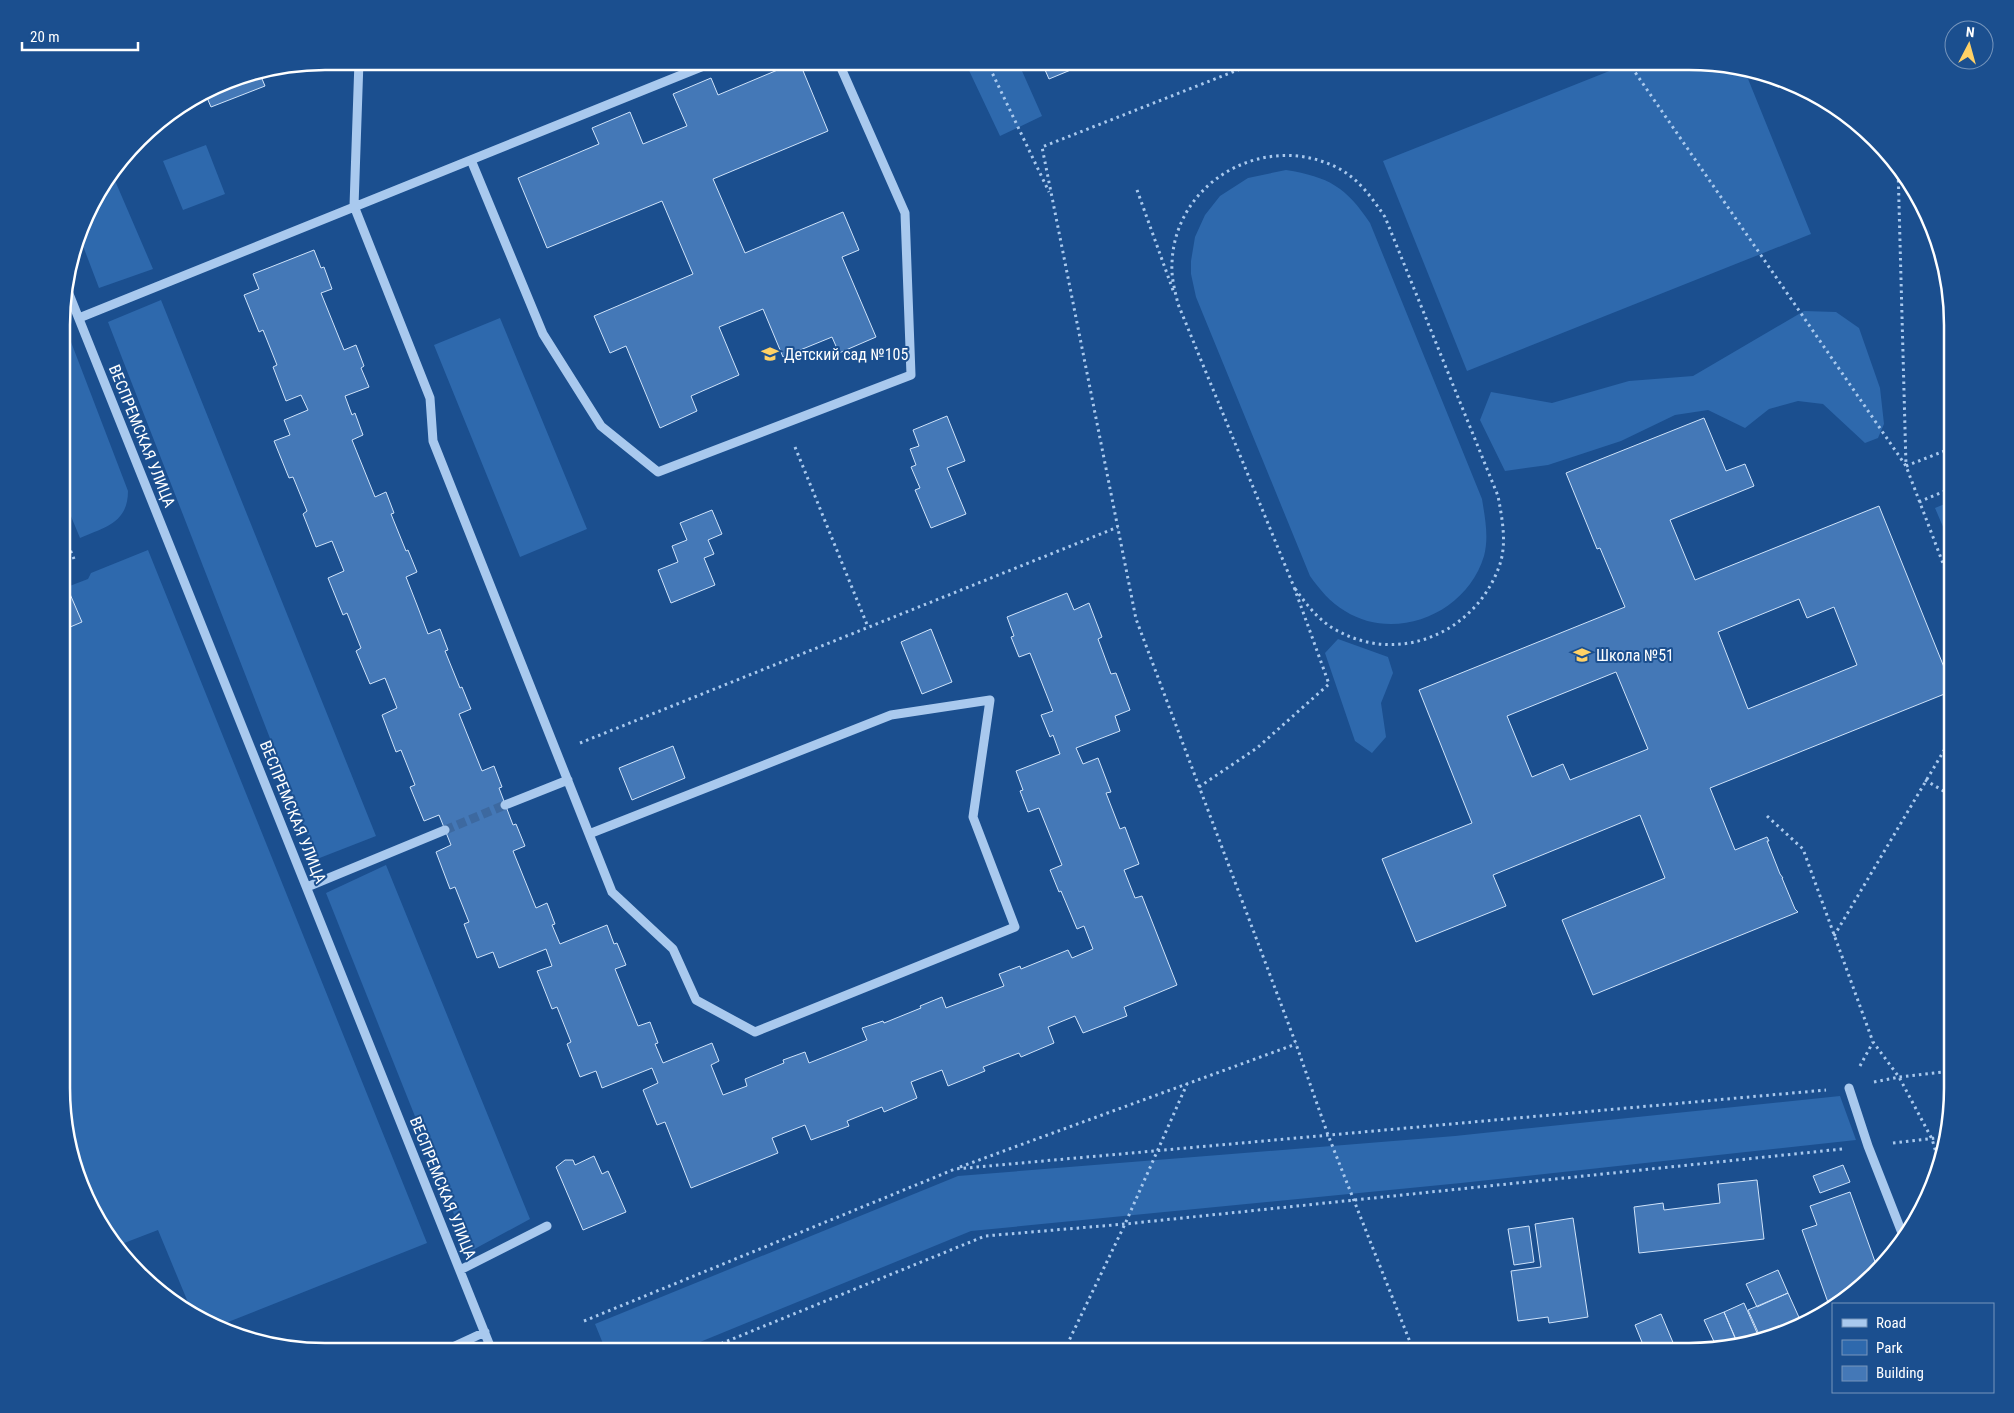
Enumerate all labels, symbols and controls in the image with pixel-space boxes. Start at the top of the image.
scale bar [22,20,139,52]
north arrow [1944,20,1994,70]
text: N [1965,24,1975,40]
text: 20 m [30,28,60,46]
school or university icon: Детский сад №105 [760,344,780,364]
place label: Детский сад №105 [784,345,908,364]
street label: ВЕСПРЕМСКАЯ УЛИЦА [105,362,179,510]
school or university icon: Школа №51 [1572,645,1592,665]
place label: Школа №51 [1596,646,1674,665]
street label: ВЕСПРЕМСКАЯ УЛИЦА [256,738,330,886]
street label: ВЕСПРЕМСКАЯ УЛИЦА [406,1114,480,1262]
legend [1832,1303,1994,1393]
text: Road [1876,1314,1906,1332]
text: Park [1876,1339,1903,1357]
text: Building [1876,1364,1924,1382]

